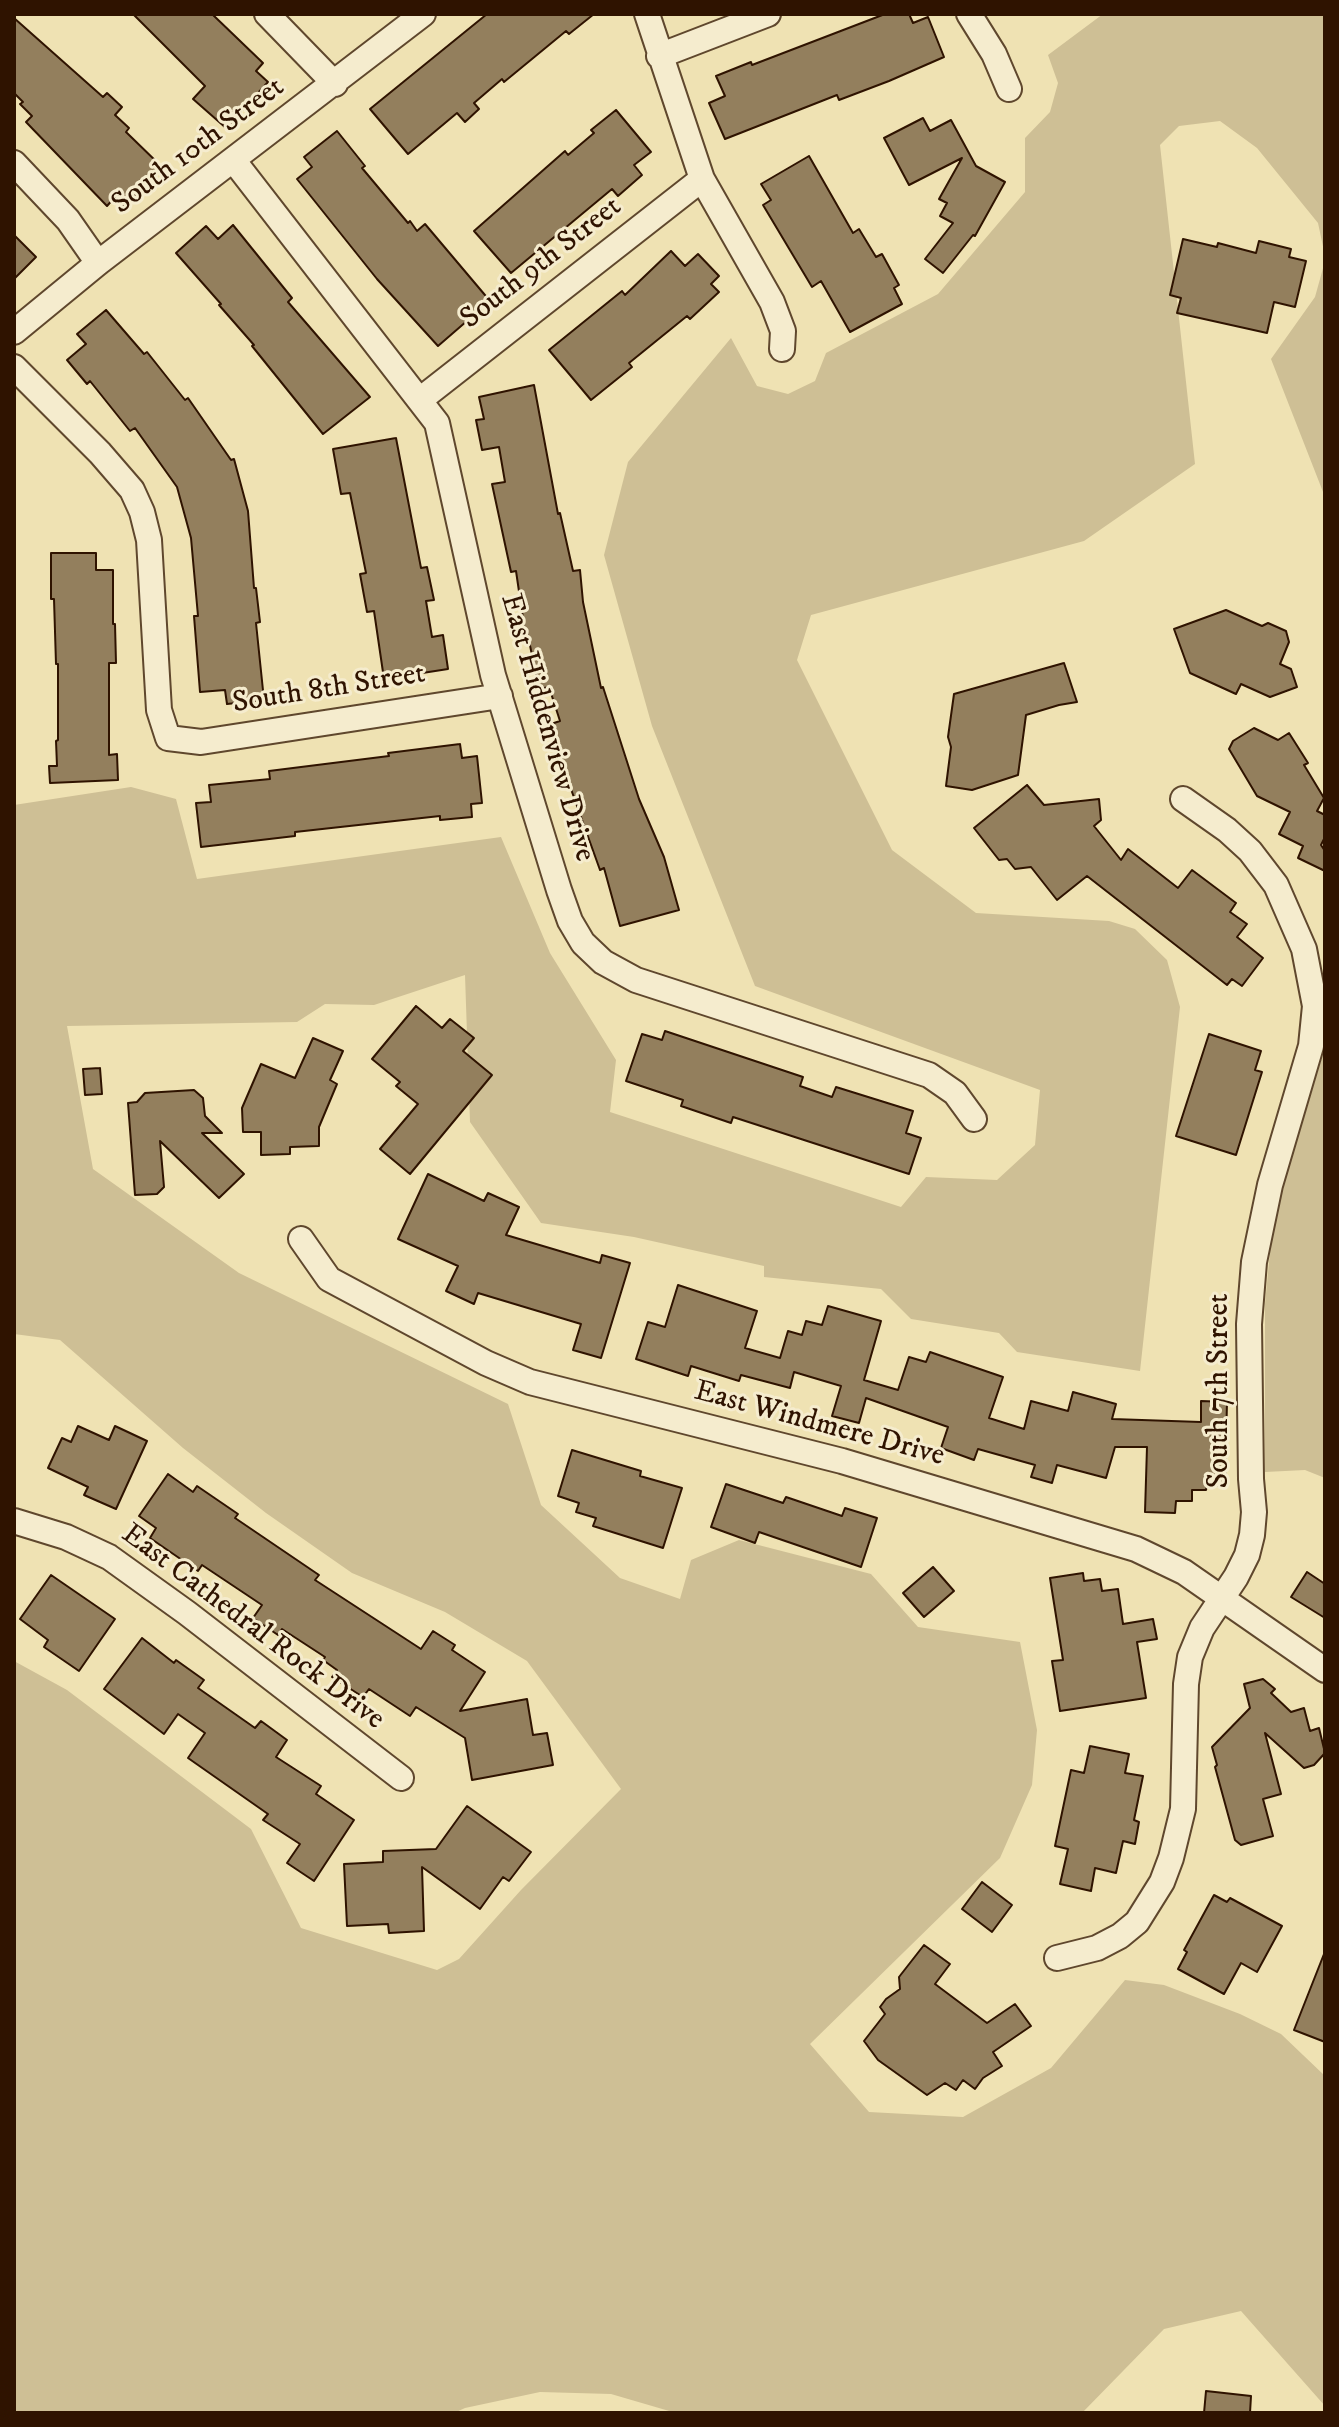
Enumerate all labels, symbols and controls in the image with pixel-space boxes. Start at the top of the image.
street label: South 10th Street [106,71,292,223]
street label: South 9th Street [454,190,630,338]
street label: East Hiddenview Drive [491,590,601,866]
street label: South 8th Street [230,657,428,723]
street label: South 7th Street [1203,1293,1239,1489]
street label: East Windmere Drive [690,1374,948,1476]
street label: East Cathedral Rock Drive [113,1517,391,1739]

